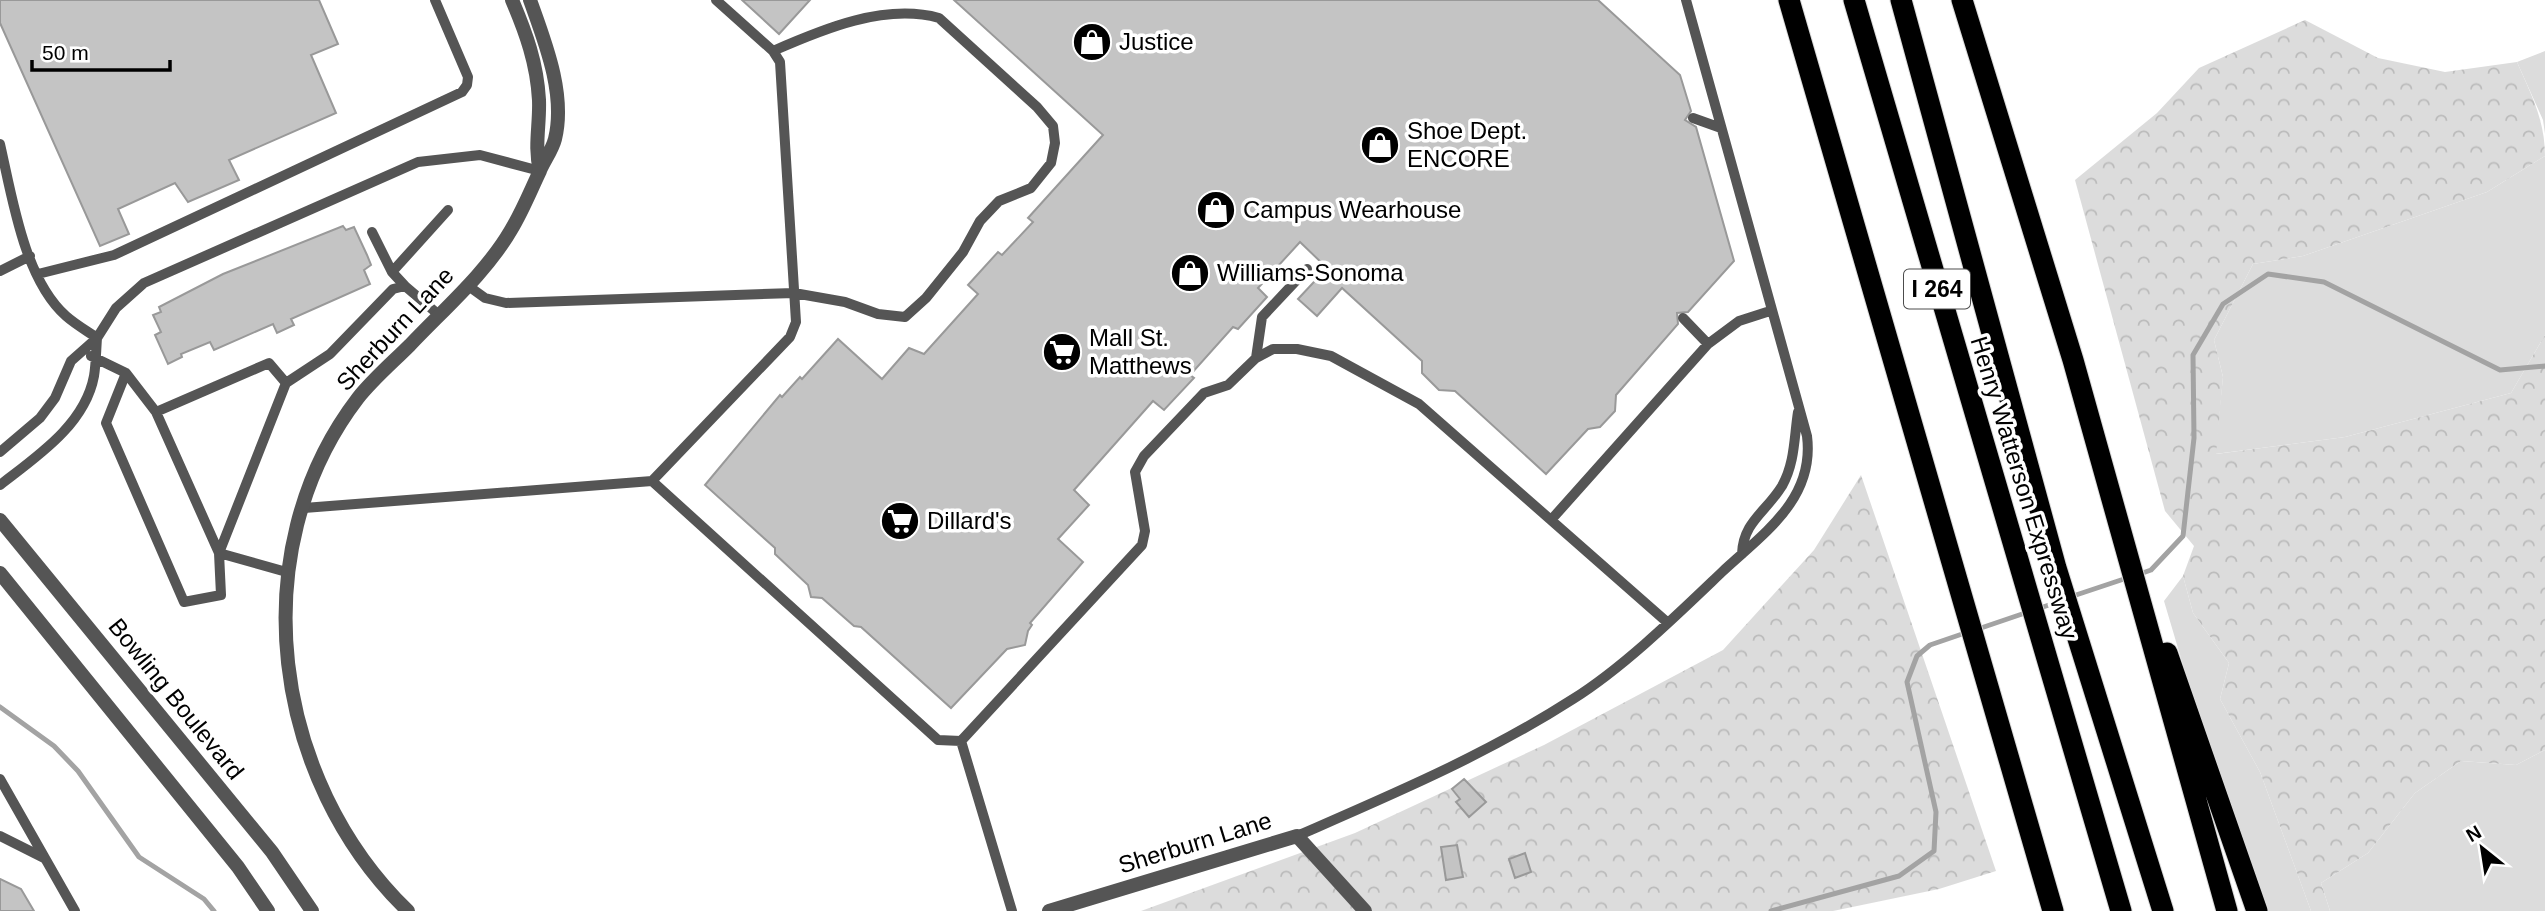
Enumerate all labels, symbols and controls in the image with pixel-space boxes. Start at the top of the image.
shop icon: Justice [1071,21,1113,63]
scale bar [32,28,170,72]
place label: Justice [1119,28,1194,55]
text: 50 m [42,41,89,64]
place label: Shoe Dept. ENCORE [1407,117,1527,172]
shop icon: Shoe Dept. ENCORE [1359,124,1401,166]
shop icon: Campus Wearhouse [1195,189,1237,231]
place label: Campus Wearhouse [1243,196,1461,223]
shop icon: Williams-Sonoma [1169,252,1211,294]
place label: Williams-Sonoma [1217,259,1404,286]
street label: Sherburn Lane [331,261,459,396]
road number: I 264 [1904,270,1970,308]
place label: Mall St. Matthews [1089,324,1192,379]
supermarket icon: Mall St. Matthews [1041,331,1083,373]
street label: Henry Watterson Expressway [1965,333,2083,643]
supermarket icon: Dillard's [879,500,921,542]
place label: Dillard's [927,507,1012,534]
street label: Bowling Boulevard [103,613,249,784]
street label: Sherburn Lane [1115,806,1275,879]
north arrow [2447,813,2517,883]
text: N [2463,821,2485,846]

